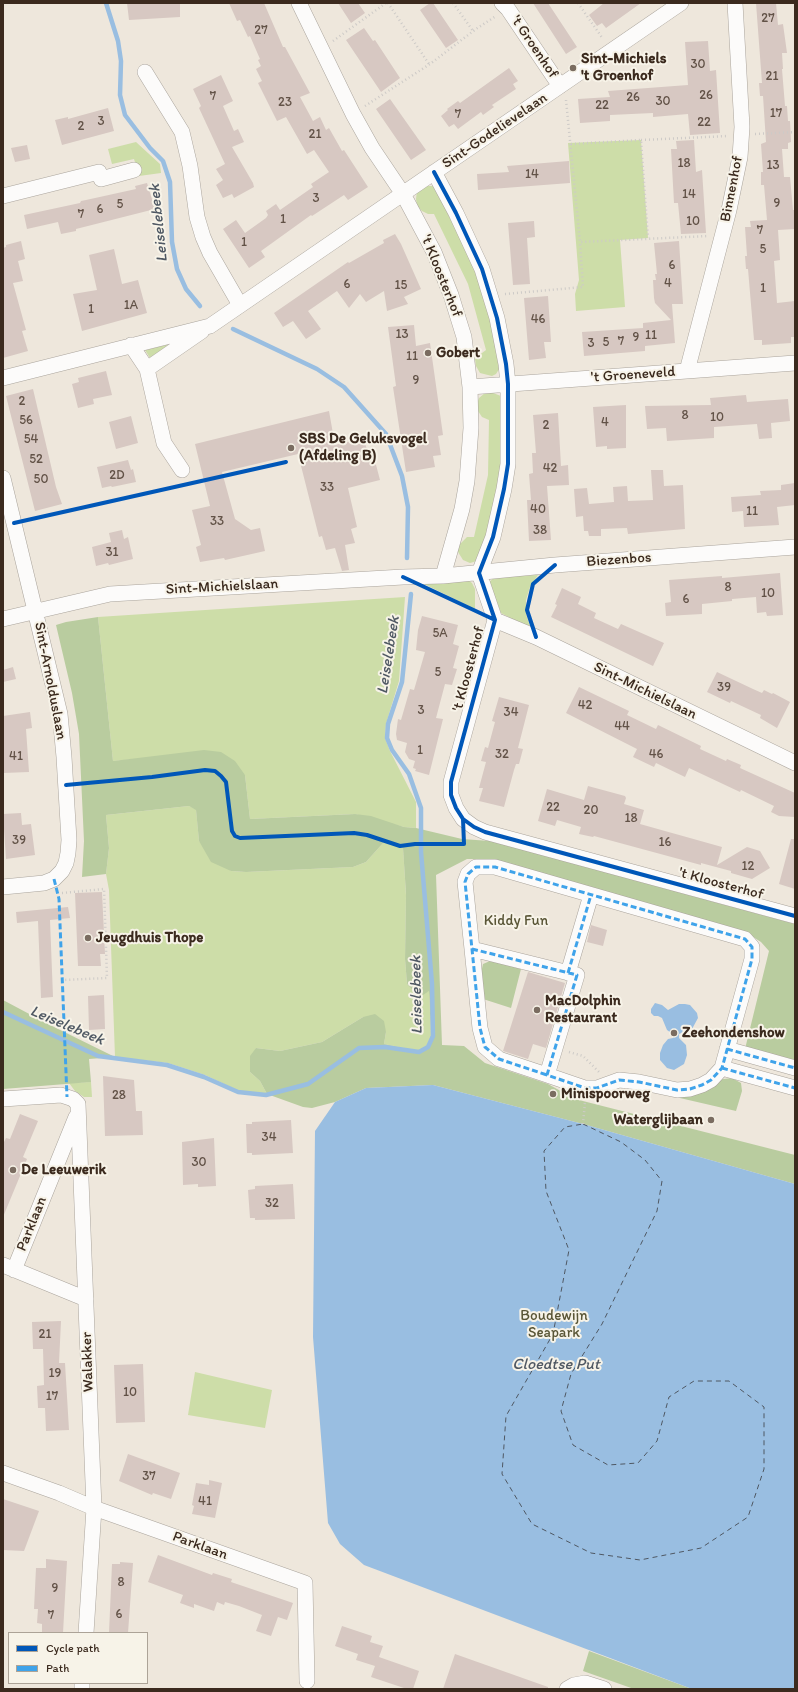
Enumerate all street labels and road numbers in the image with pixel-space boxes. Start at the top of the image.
street label: 't Groenhof [506,12,562,82]
street label: Sint-Godelievelaan [439,89,551,173]
street label: Binnenhof [717,154,747,224]
street label: 't Kloosterhof [416,232,466,320]
street label: 't Groeneveld [590,363,676,387]
street label: Biezenbos [586,549,652,571]
street label: Sint-Michielslaan [165,575,279,599]
street label: Sint-Arnolduslaan [30,621,70,741]
street label: 't Kloosterhof [449,624,489,714]
street label: Sint-Michielslaan [590,658,700,724]
street label: 't Kloosterhof [676,864,766,904]
street label: Parklaan [13,1194,51,1254]
street label: Walakker [78,1332,98,1392]
street label: Parklaan [170,1528,230,1564]

